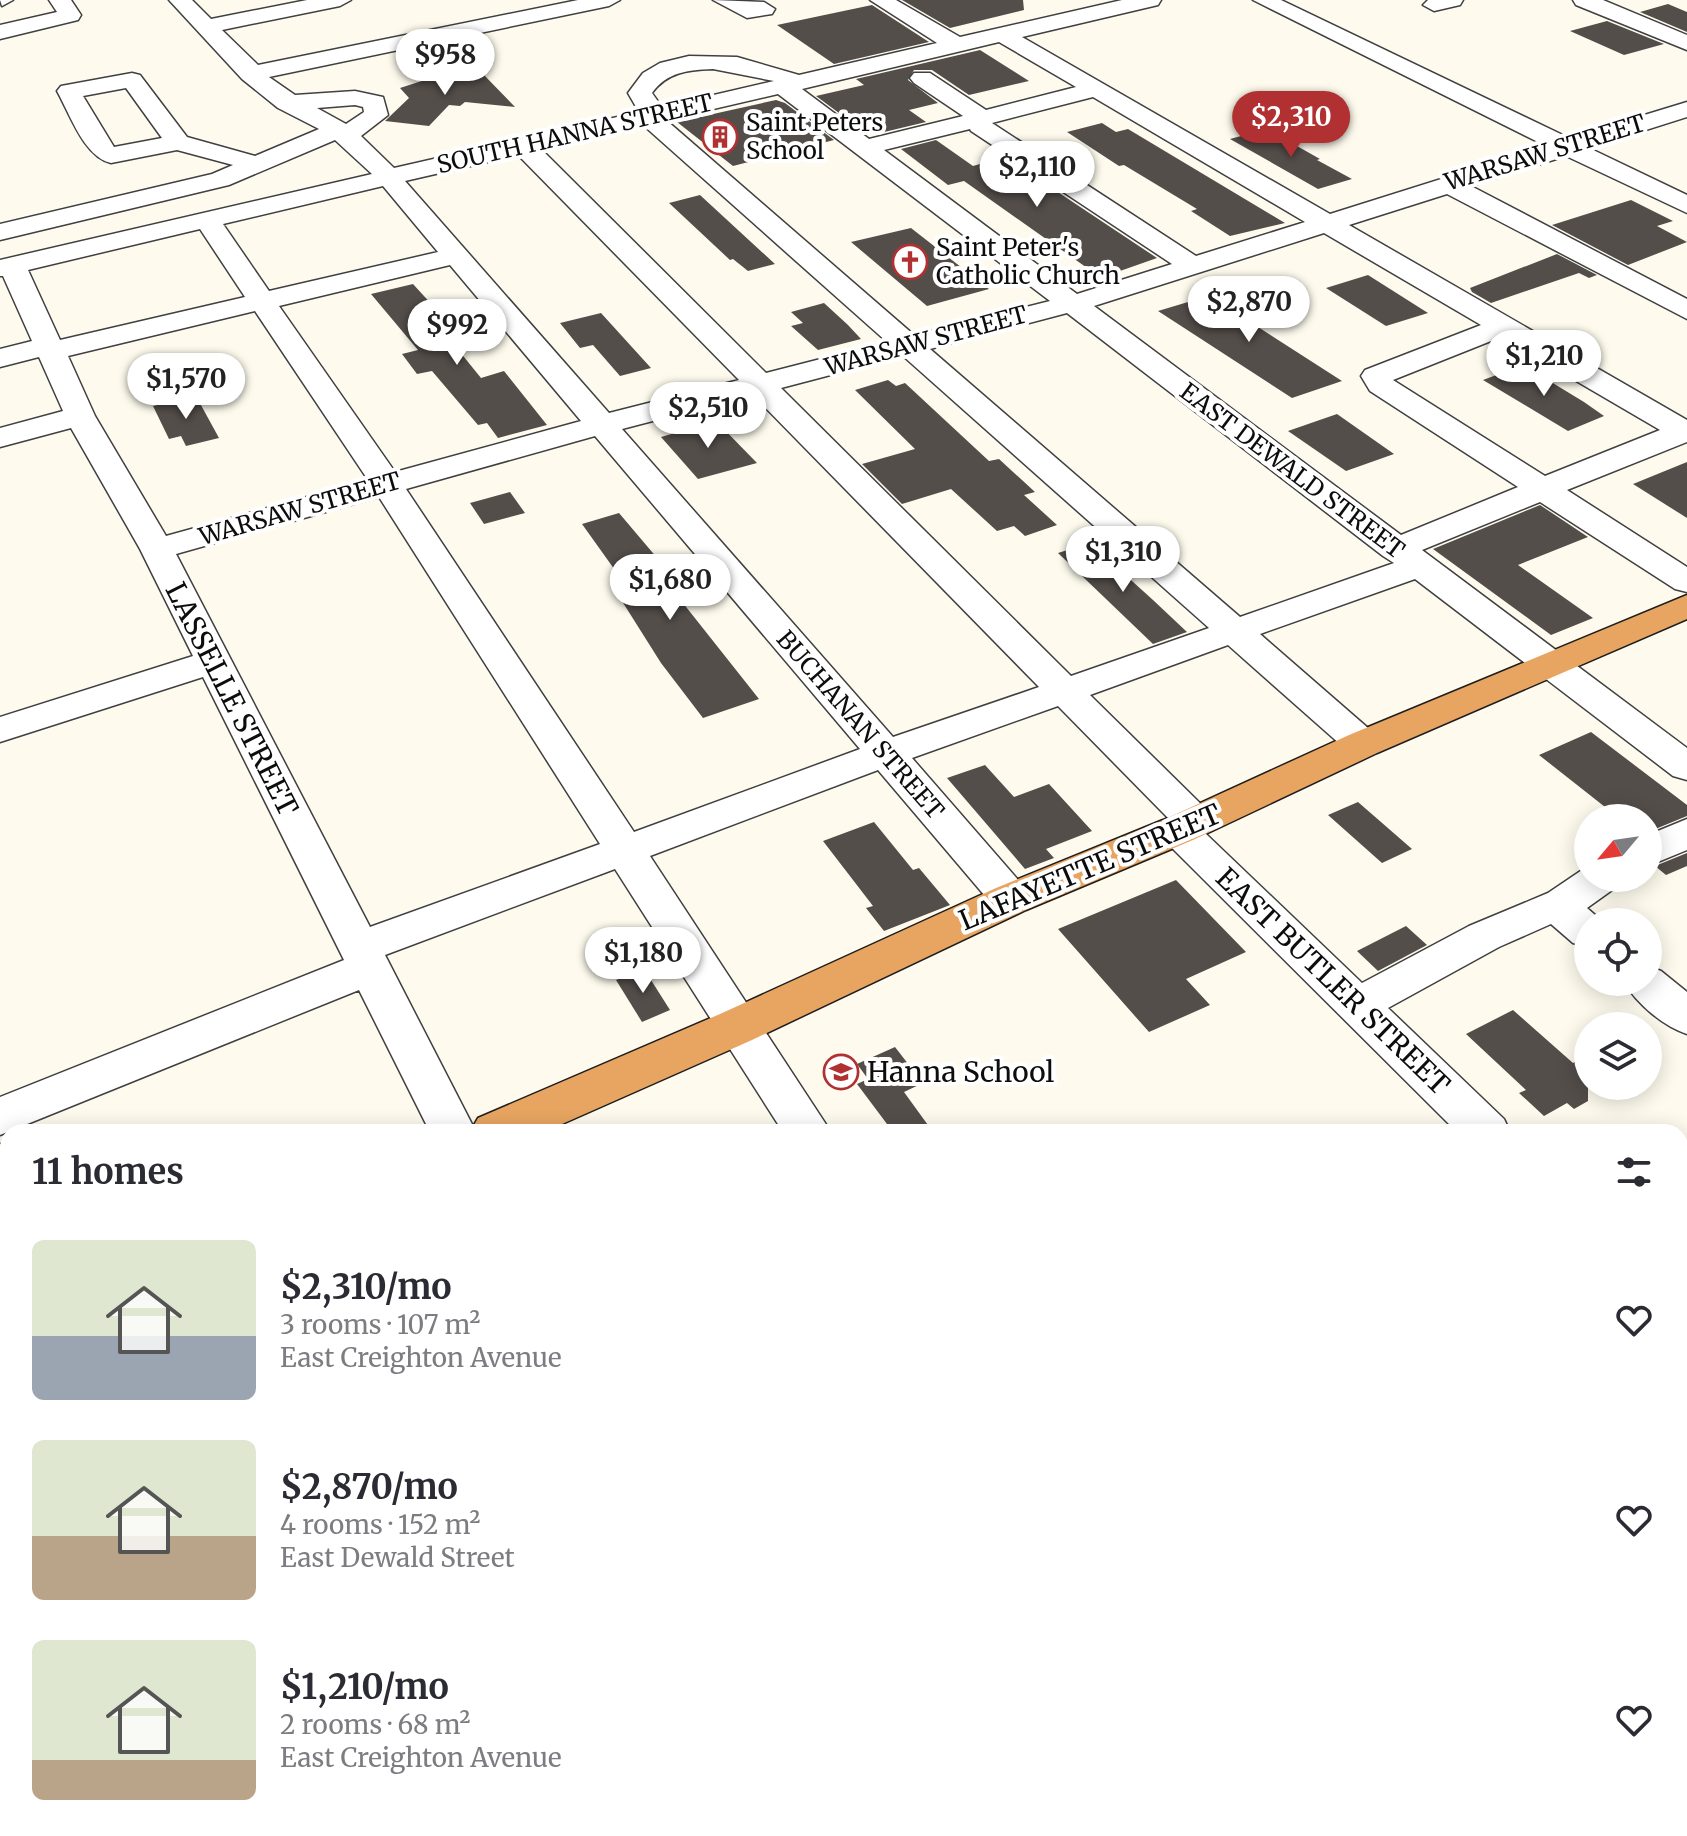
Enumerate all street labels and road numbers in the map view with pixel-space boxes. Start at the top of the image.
street label: SOUTH HANNA STREET [434,87,716,180]
street label: WARSAW STREET [1440,107,1649,198]
street label: WARSAW STREET [820,299,1031,383]
street label: EAST DEWALD STREET [1174,376,1411,565]
street label: WARSAW STREET [195,465,405,552]
street label: LASSELLE STREET [158,576,306,822]
street label: BUCHANAN STREET [770,624,951,826]
street label: LAFAYETTE STREET [954,796,1226,938]
street label: EAST BUTLER STREET [1208,860,1458,1102]

